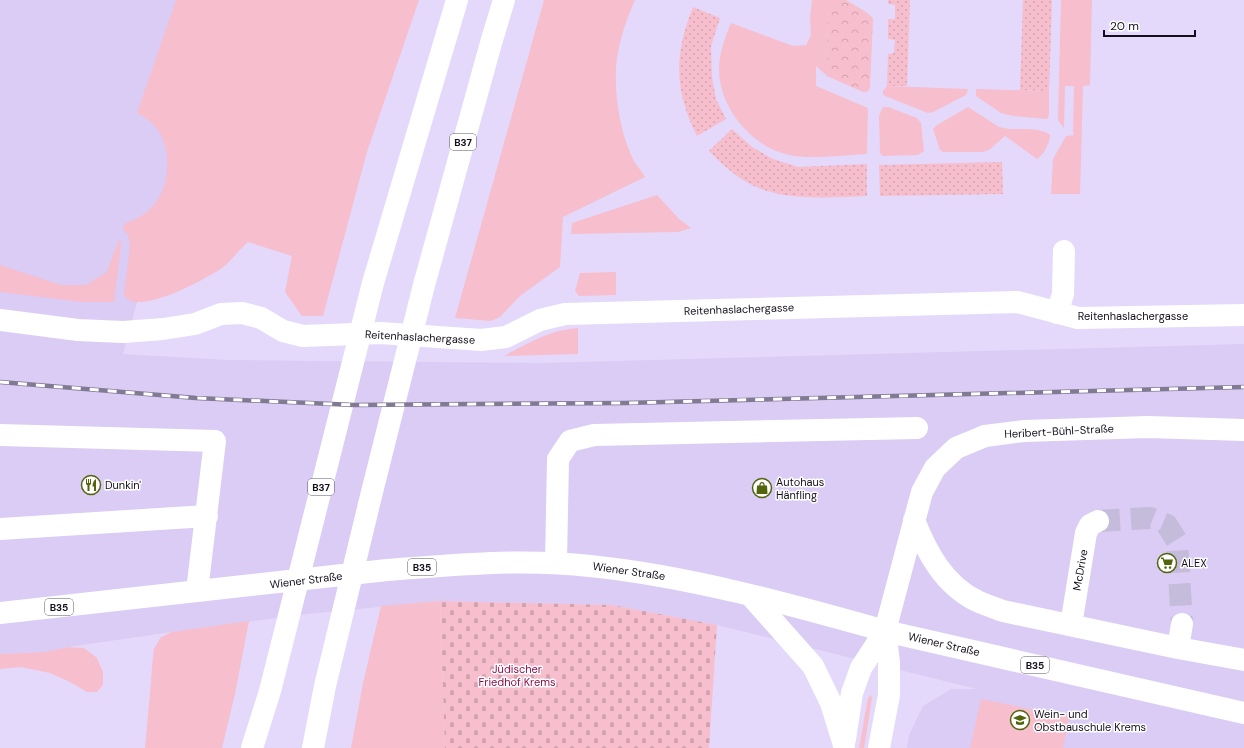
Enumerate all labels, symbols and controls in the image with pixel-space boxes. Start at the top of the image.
scale bar [1104,12,1195,38]
text: 20 m [1110,18,1139,34]
road number: B37 [450,134,476,150]
street label: Reitenhaslachergasse [684,300,794,318]
street label: Reitenhaslachergasse [1078,309,1188,323]
street label: Reitenhaslachergasse [365,327,475,347]
street label: Heribert-Bühl-Straße [1004,421,1114,441]
restaurant icon: Dunkin' [80,474,102,496]
place label: Autohaus Hänfling [776,475,824,502]
shop icon: Autohaus Hänfling [751,477,773,499]
place label: Dunkin' [105,478,141,492]
road number: B37 [308,479,334,495]
street label: McDrive [1069,548,1091,592]
supermarket icon: ALEX [1156,552,1178,574]
place label: ALEX [1181,556,1207,570]
road number: B35 [408,559,436,575]
street label: Wiener Straße [592,559,666,583]
street label: Wiener Straße [269,569,343,591]
road number: B35 [45,599,73,615]
street label: Wiener Straße [907,629,981,659]
road number: B35 [1021,657,1049,673]
park label: Jüdischer Friedhof Krems [478,662,556,689]
place label: Wein- und Obstbauschule Krems [1034,707,1146,734]
school or university icon: Wein- und Obstbauschule Krems [1009,709,1031,731]

